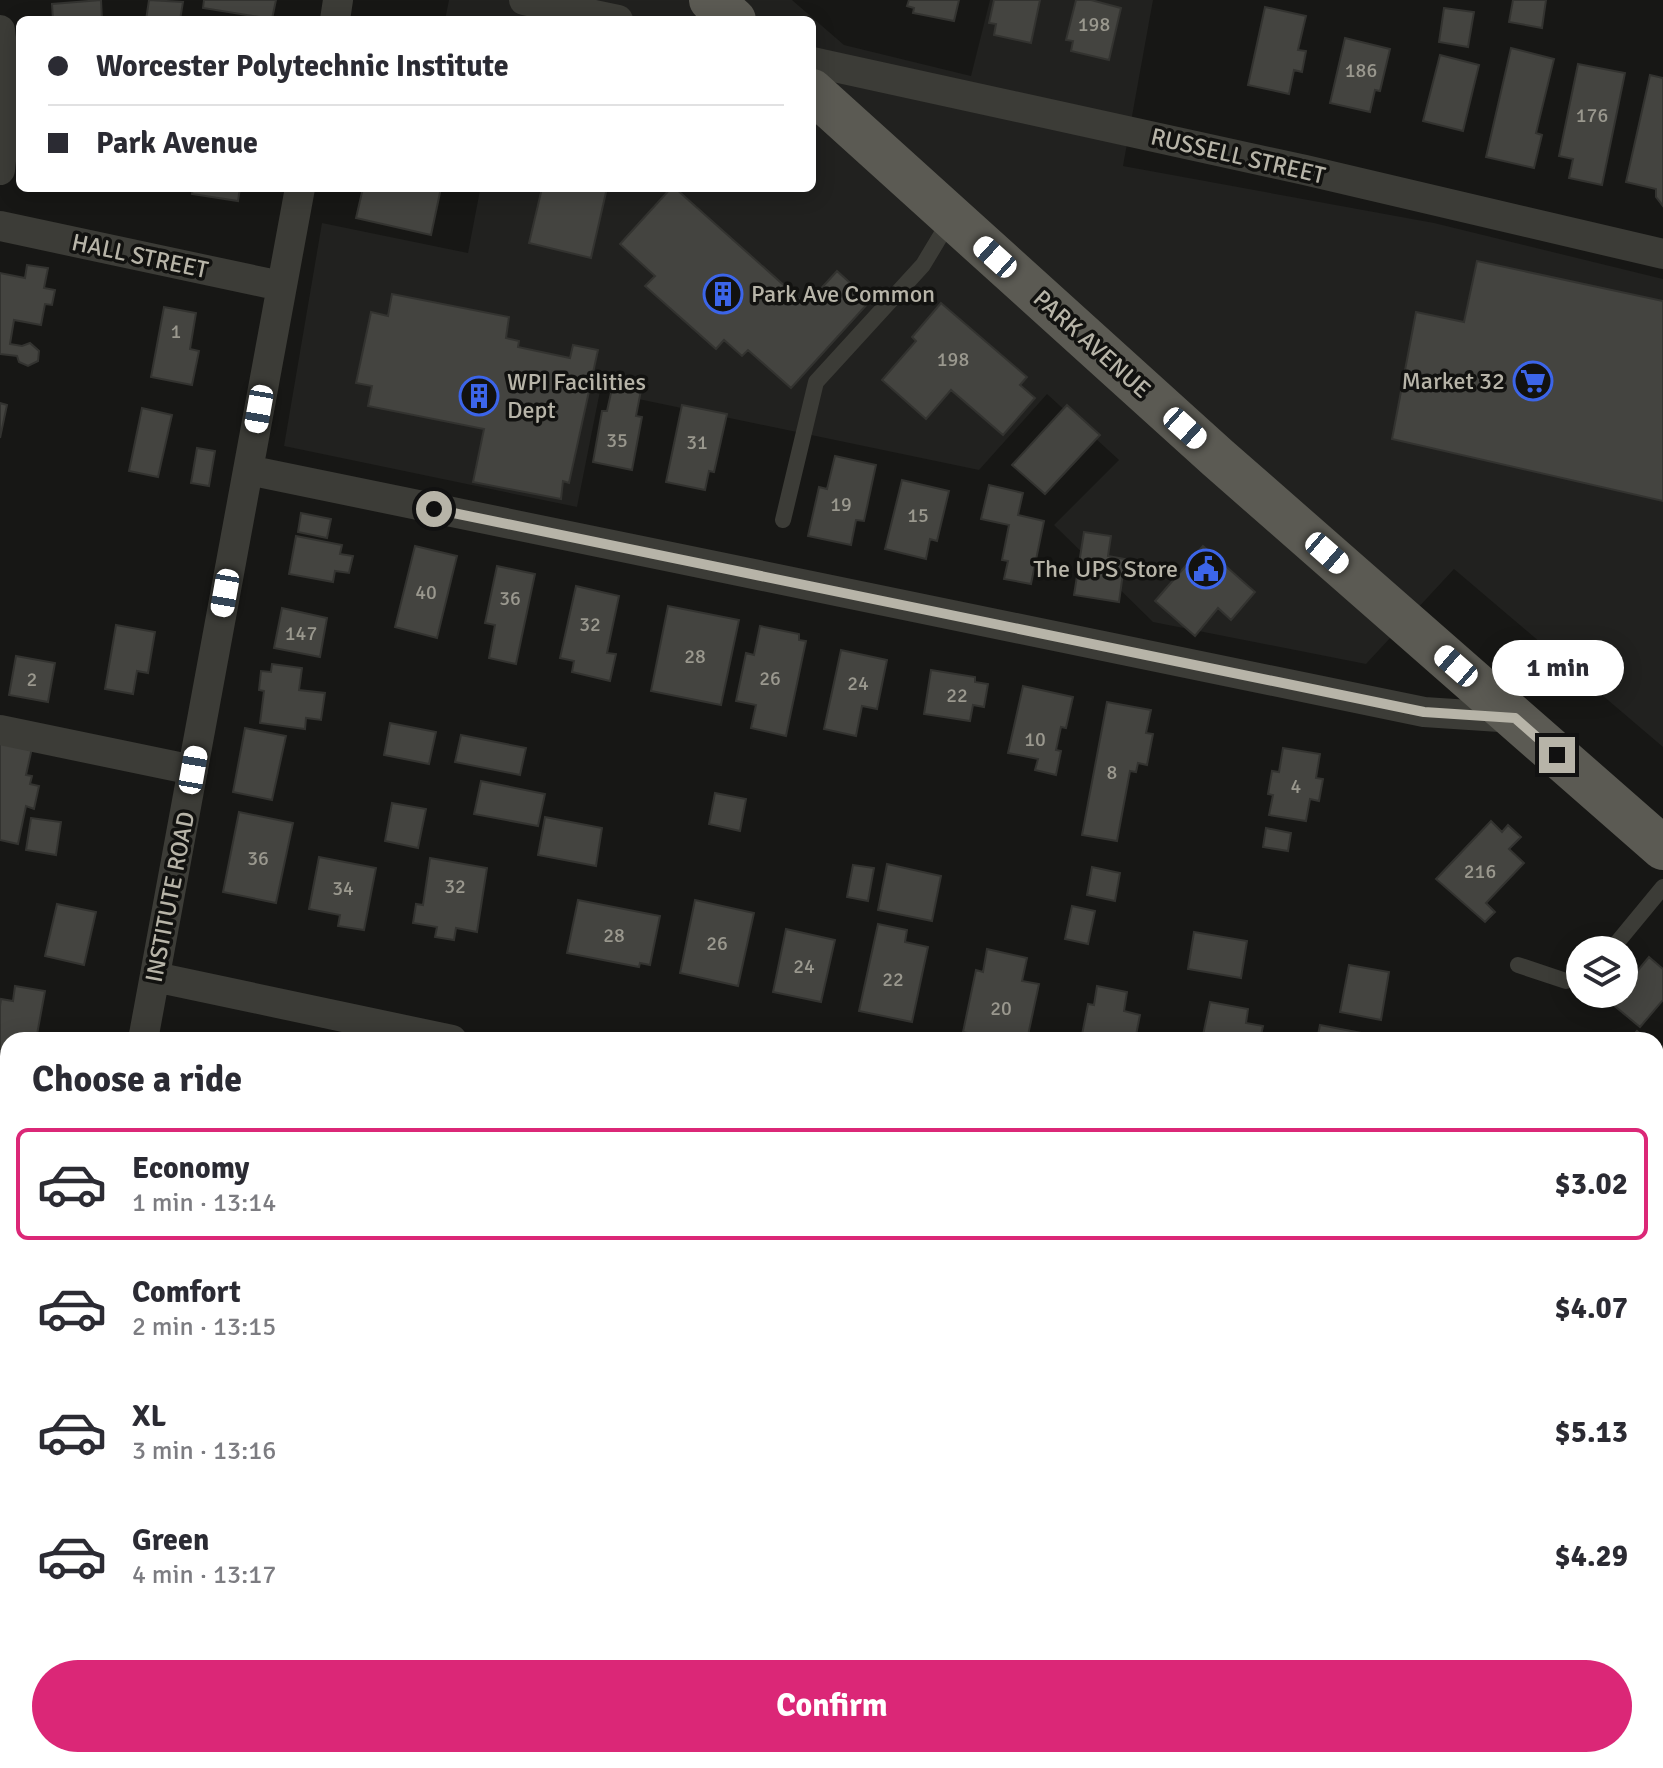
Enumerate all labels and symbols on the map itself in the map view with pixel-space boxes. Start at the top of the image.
house number: 198 [1078,12,1110,37]
house number: 186 [1345,58,1377,83]
house number: 176 [1576,103,1608,128]
street label: RUSSELL STREET [1148,121,1328,191]
street label: HALL STREET [69,227,211,285]
car [969,232,1021,282]
building icon: Park Ave Common [702,273,744,315]
place label: Park Ave Common [751,279,935,309]
street label: PARK AVENUE [1027,283,1157,405]
house number: 1 [171,319,181,344]
house number: 198 [937,347,969,372]
supermarket icon: Market 32 [1512,360,1554,402]
place label: Market 32 [1401,366,1505,396]
place label: WPI Facilities Dept [507,367,646,425]
building icon: WPI Facilities Dept [458,375,500,417]
car [243,383,275,435]
car [1159,403,1211,453]
house number: 35 [606,428,628,453]
house number: 31 [686,430,708,455]
route start [416,491,452,527]
house number: 19 [830,492,852,517]
house number: 15 [907,503,929,528]
car [1301,528,1353,578]
public building icon: The UPS Store [1185,548,1227,590]
place label: The UPS Store [1033,554,1178,584]
car [209,567,241,619]
house number: 40 [415,580,437,605]
house number: 36 [499,586,521,611]
house number: 32 [579,612,601,637]
house number: 147 [285,621,317,646]
callout: 1 min [1491,639,1623,695]
car [1430,641,1482,691]
house number: 28 [684,644,706,669]
house number: 26 [759,666,781,691]
house number: 2 [27,667,37,692]
house number: 24 [847,671,869,696]
house number: 22 [946,683,968,708]
house number: 10 [1024,727,1046,752]
route end [1539,737,1575,773]
car [177,744,209,796]
house number: 8 [1107,760,1117,785]
house number: 4 [1291,774,1302,799]
street label: INSTITUTE ROAD [139,809,201,985]
house number: 36 [247,846,269,871]
house number: 216 [1464,859,1496,884]
house number: 32 [444,874,466,899]
house number: 34 [332,876,354,901]
house number: 28 [603,923,625,948]
house number: 26 [706,931,728,956]
house number: 24 [793,954,815,979]
house number: 22 [882,967,904,992]
house number: 20 [990,996,1012,1021]

